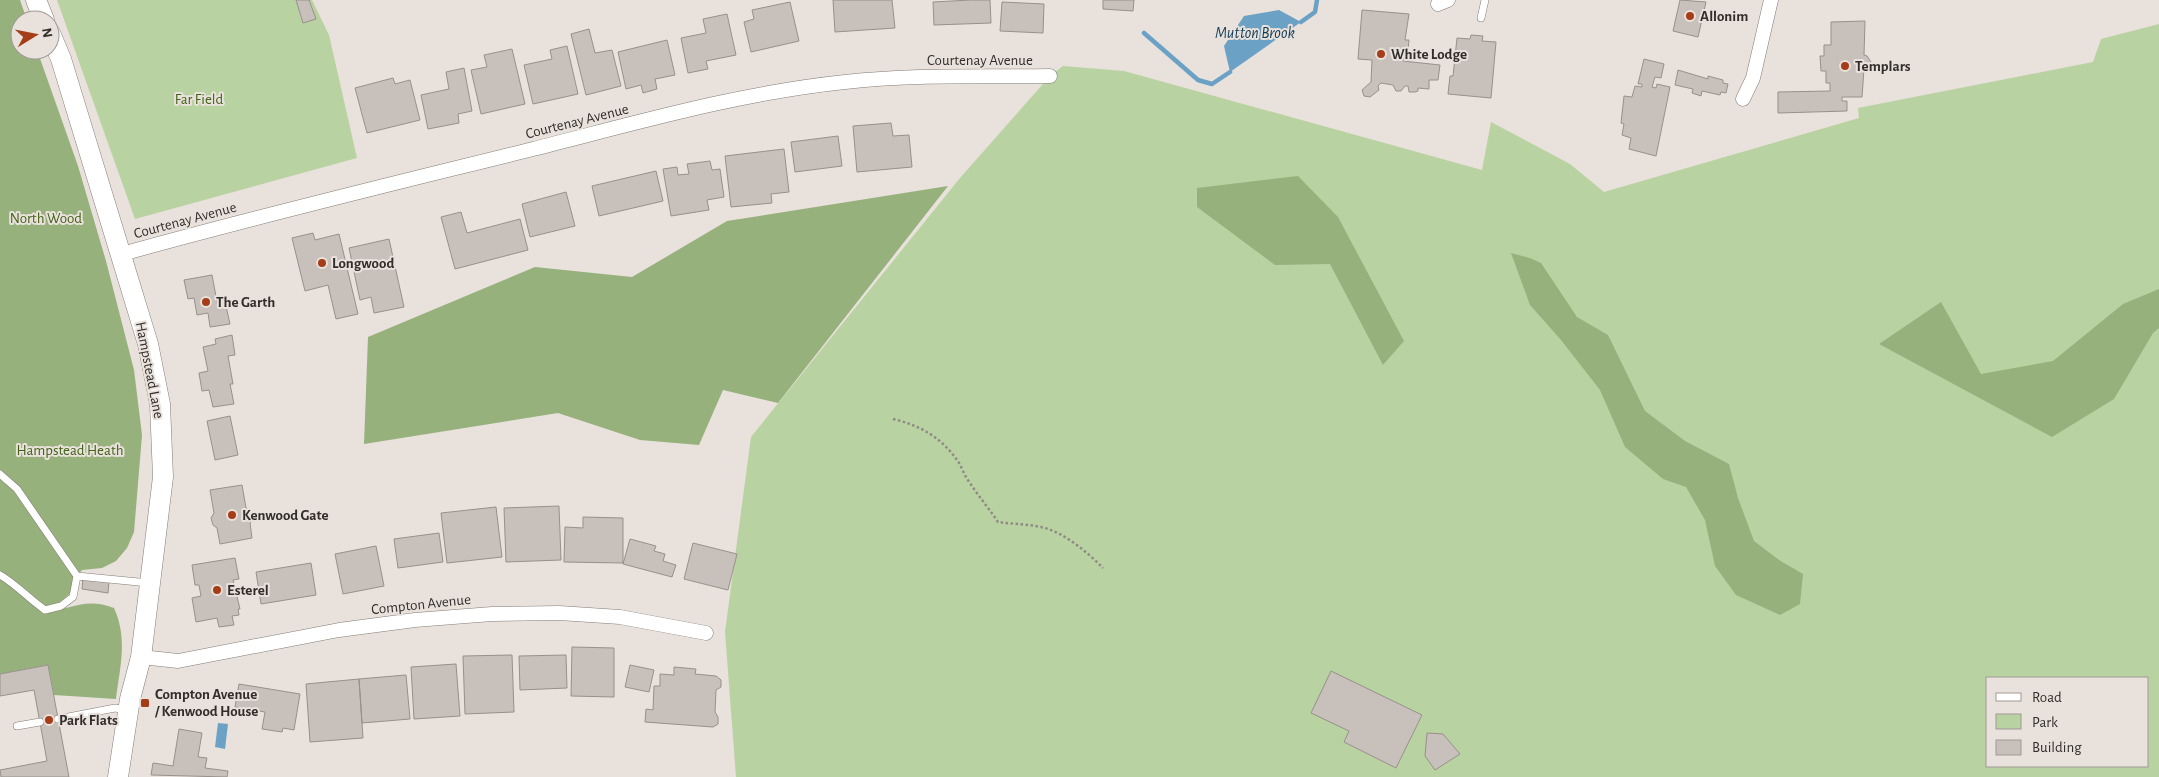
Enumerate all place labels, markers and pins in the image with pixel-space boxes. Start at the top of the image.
place label: Allonim [1700,9,1748,24]
marker: Allonim [1684,10,1696,22]
place label: White Lodge [1391,47,1467,62]
marker: White Lodge [1375,48,1387,60]
place label: Templars [1855,59,1911,74]
marker: Templars [1839,60,1851,72]
place label: Longwood [332,256,394,271]
marker: Longwood [316,257,328,269]
place label: The Garth [216,295,275,310]
marker: The Garth [200,296,212,308]
place label: Kenwood Gate [242,508,329,523]
marker: Kenwood Gate [226,509,238,521]
place label: Esterel [227,583,269,598]
marker: Esterel [211,584,223,596]
place label: Compton Avenue / Kenwood House [154,687,258,719]
marker: Compton Avenue / Kenwood House [139,697,151,709]
place label: Park Flats [59,713,118,728]
marker: Park Flats [43,714,55,726]

